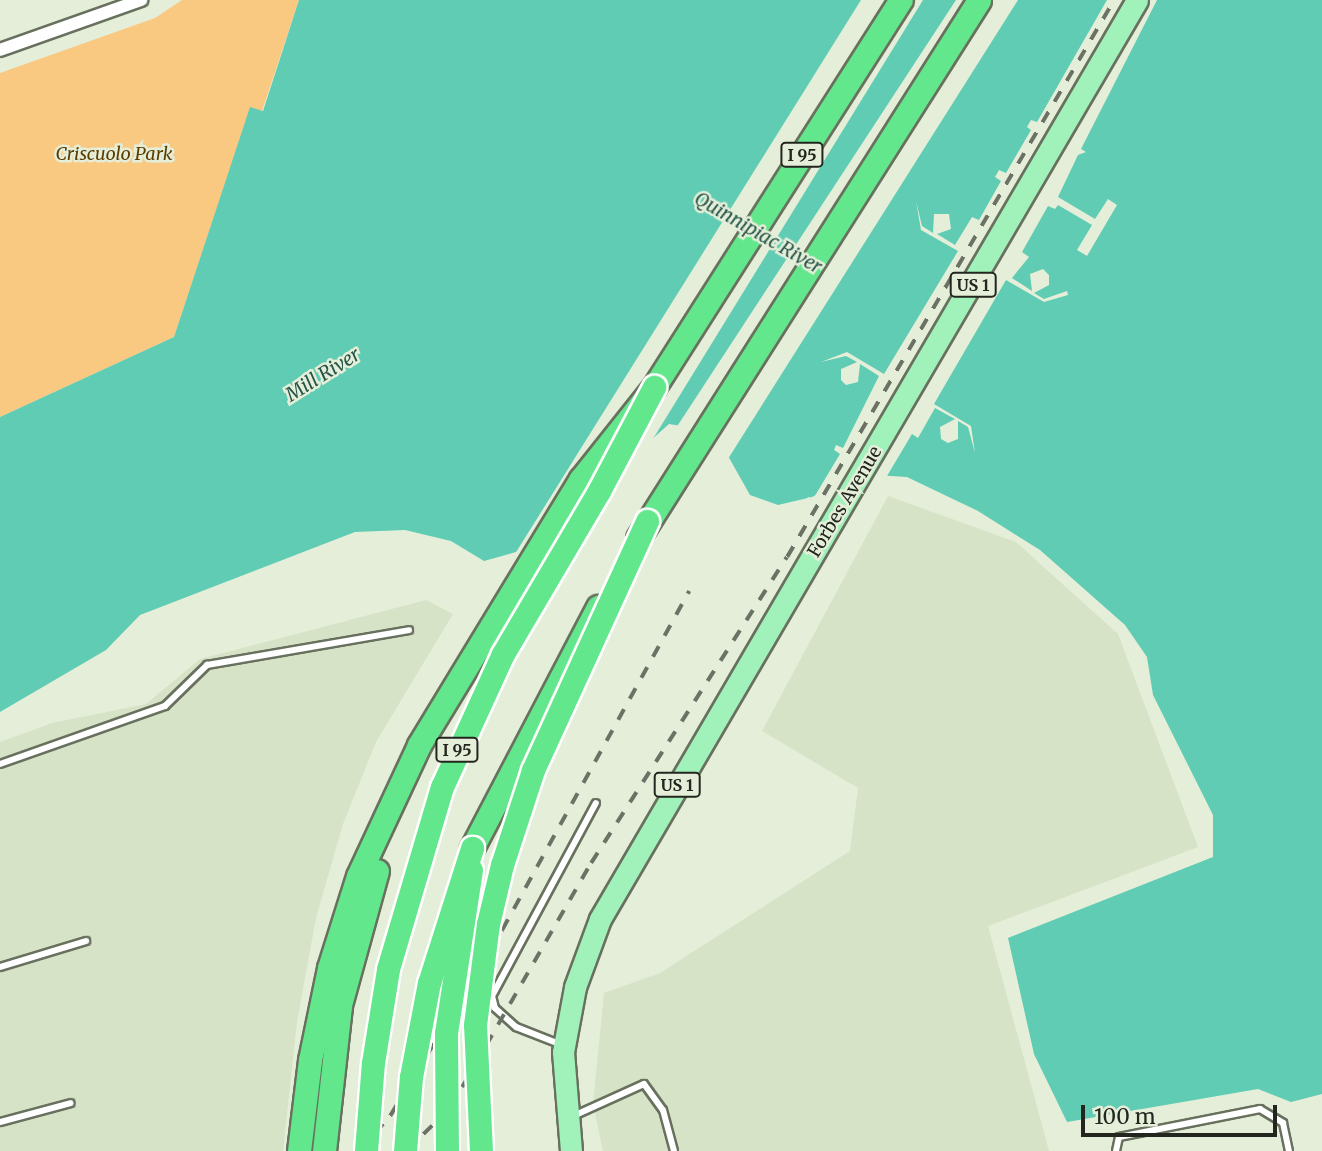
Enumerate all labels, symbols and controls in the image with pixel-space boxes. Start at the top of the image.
road number: I 95 [779,142,825,168]
park label: Criscuolo Park [56,143,172,165]
water label: Quinnipiac River [690,187,826,279]
road number: US 1 [948,272,998,298]
water label: Mill River [282,343,364,407]
street label: Forbes Avenue [803,443,887,561]
road number: I 95 [434,737,480,762]
road number: US 1 [652,772,702,798]
scale bar [1084,1092,1280,1136]
text: 100 m [1094,1103,1156,1130]

